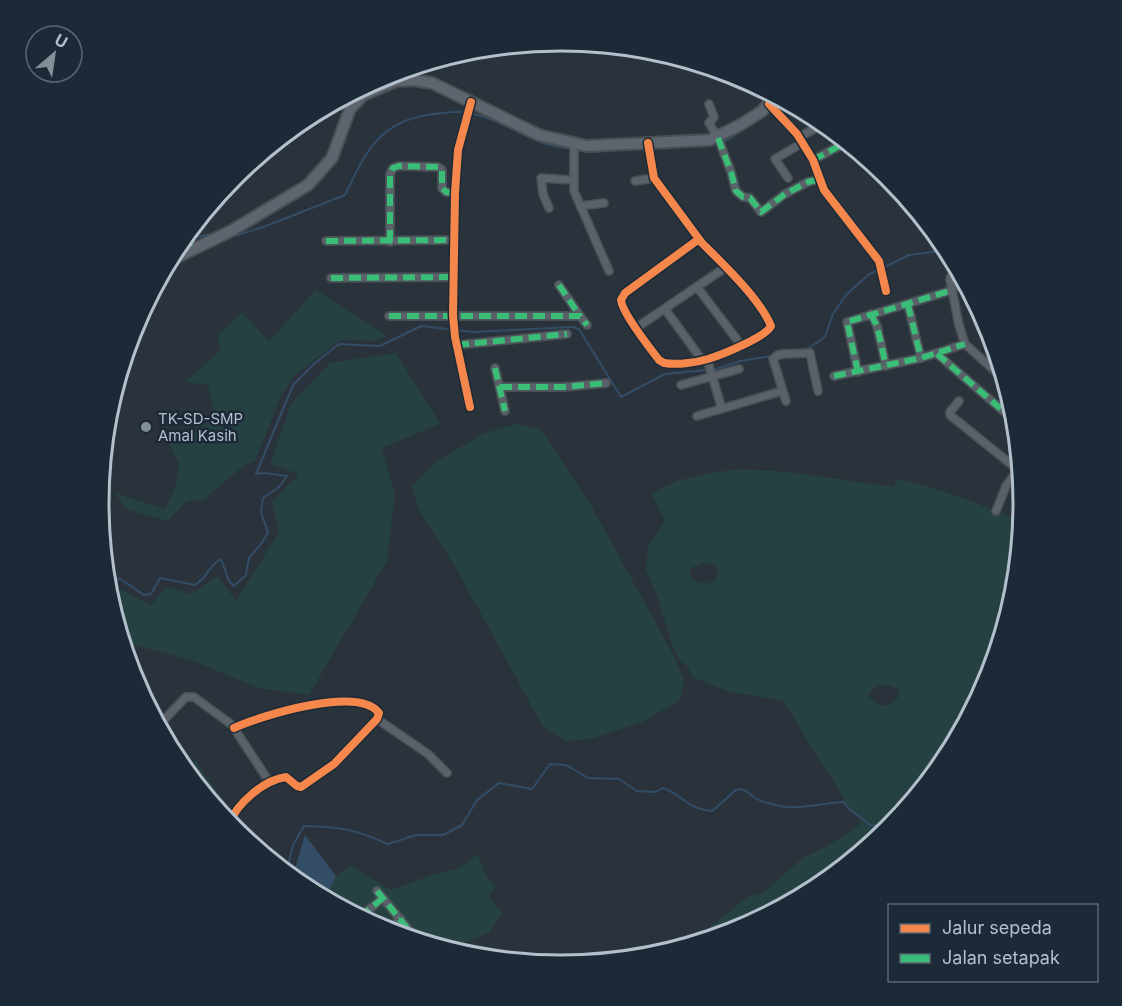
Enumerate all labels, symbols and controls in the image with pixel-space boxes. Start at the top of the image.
north arrow [24,24,84,84]
text: U [51,29,71,52]
place label: TK-SD-SMP Amal Kasih [158,409,243,445]
marker: TK-SD-SMP Amal Kasih [139,420,153,434]
legend [888,904,1098,982]
text: Jalur sepeda [942,917,1052,938]
text: Jalan setapak [942,947,1060,968]

